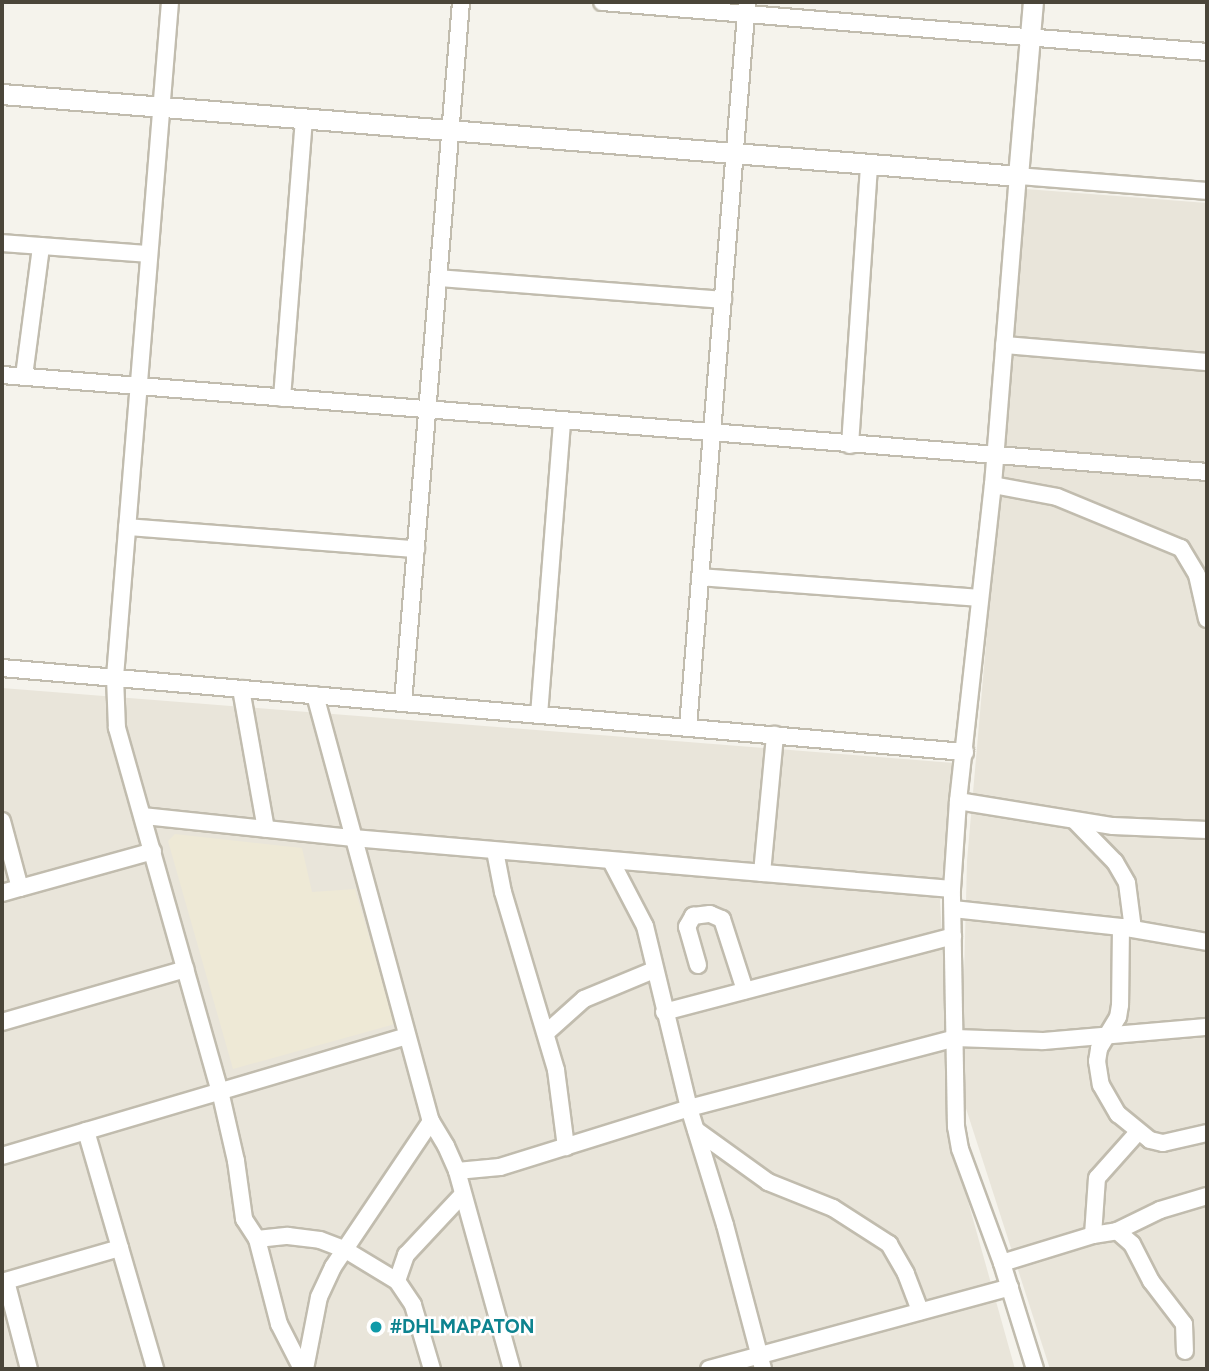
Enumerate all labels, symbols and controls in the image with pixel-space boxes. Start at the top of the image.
place label: #DHLMAPATON [390,1316,534,1338]
marker: #DHLMAPATON [368,1319,384,1335]

